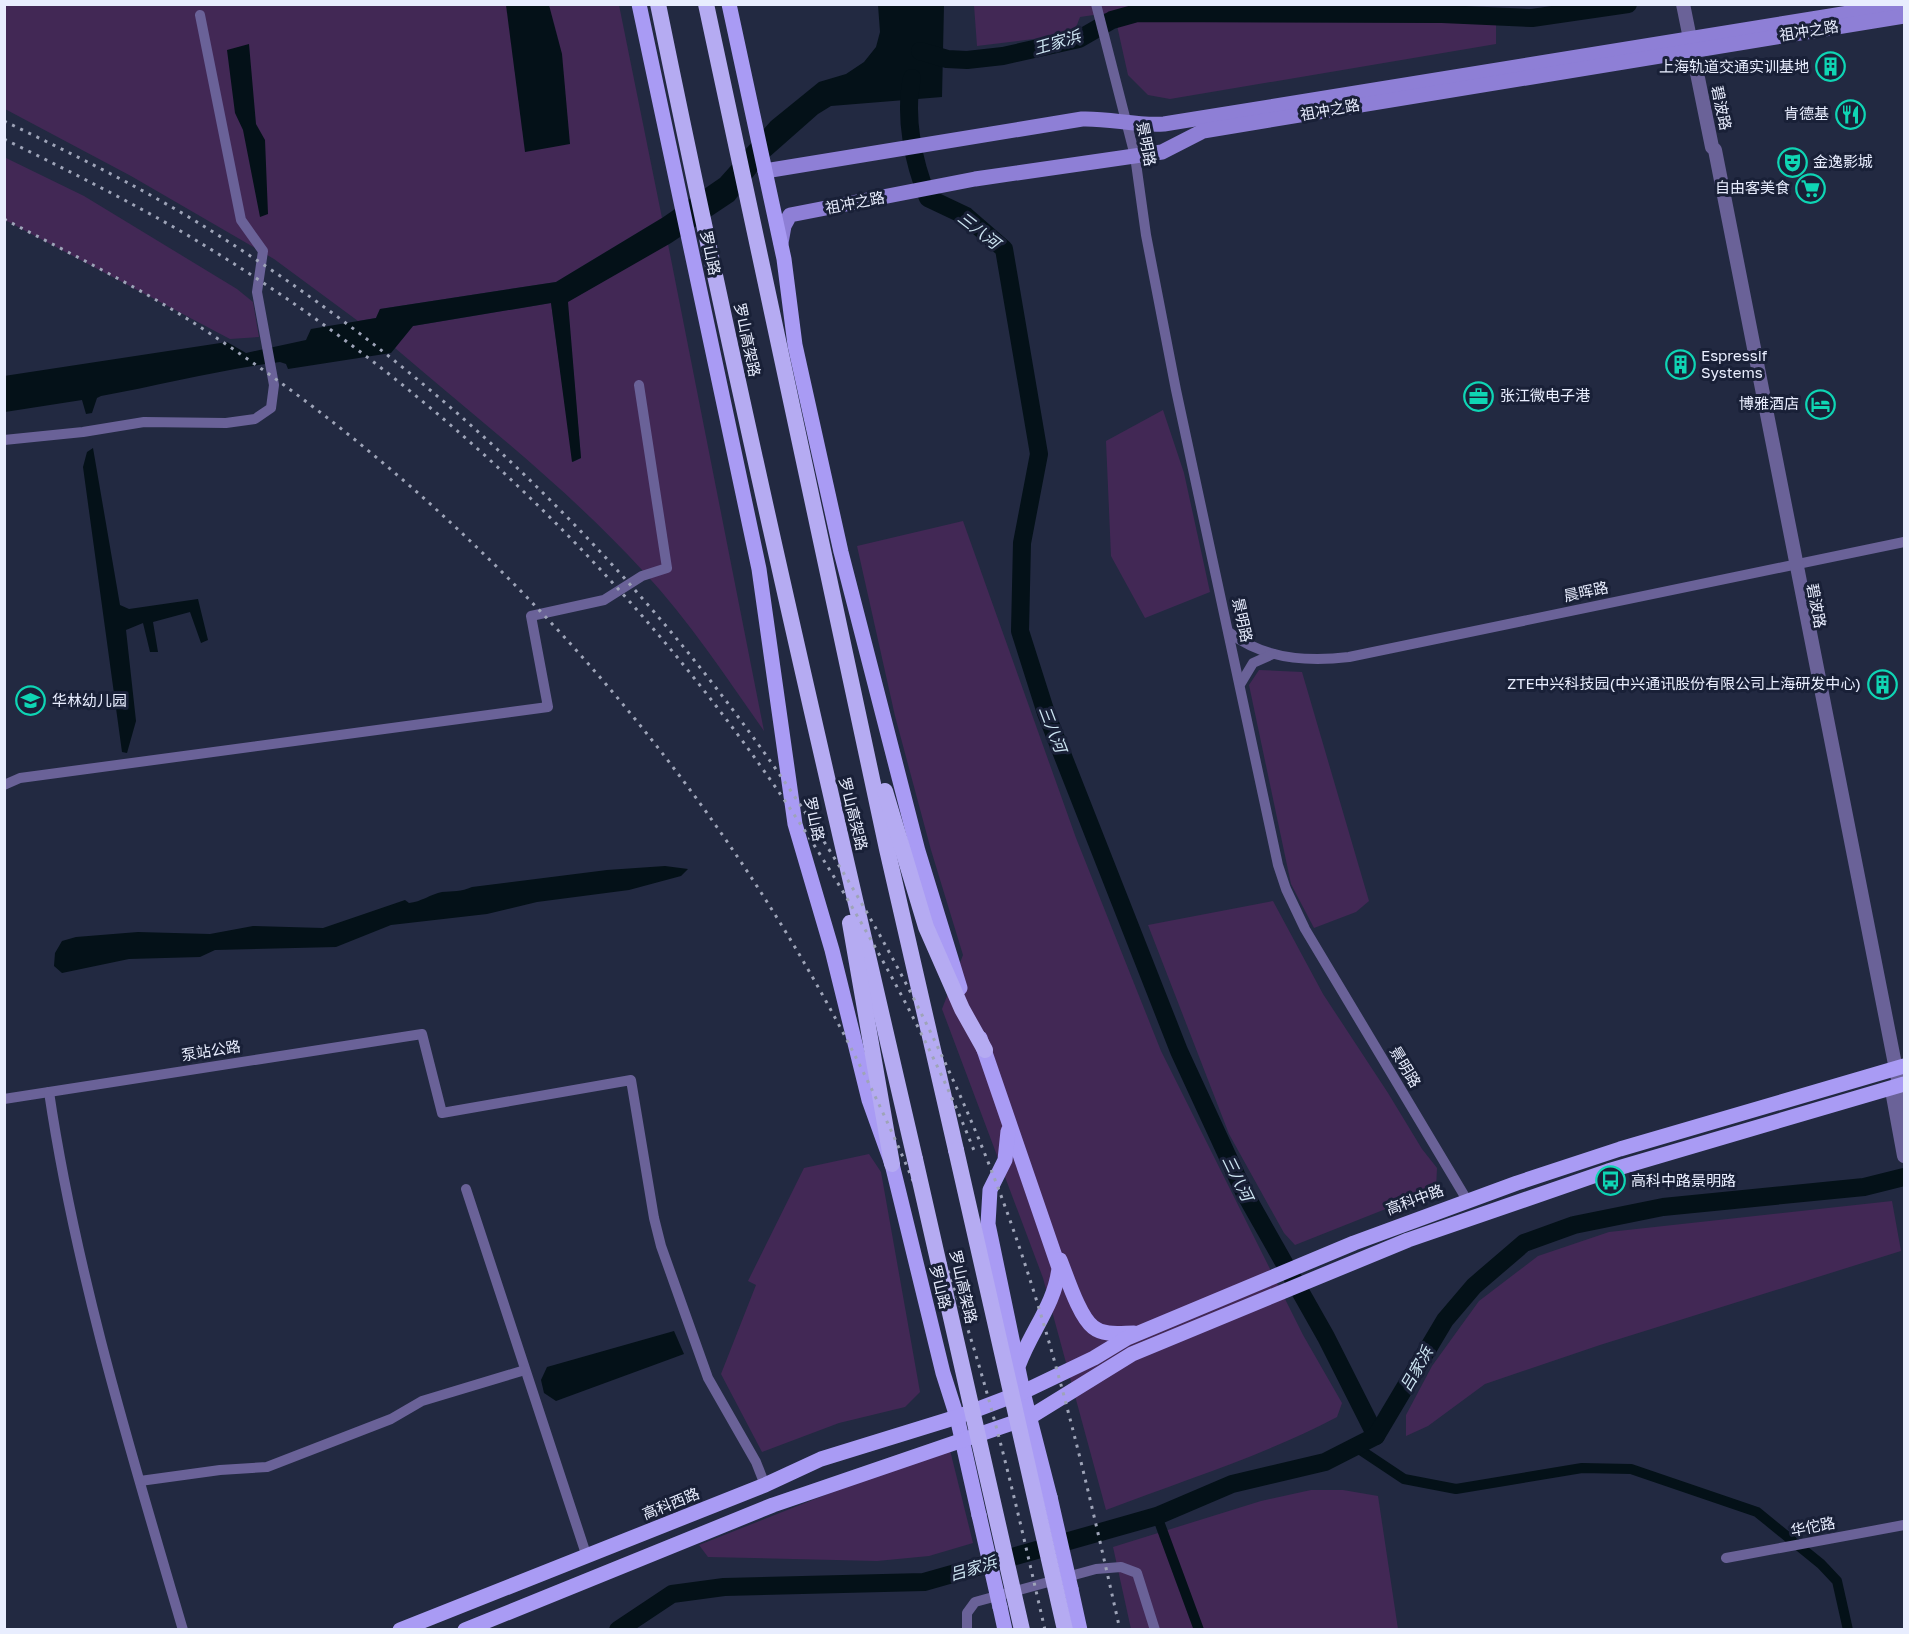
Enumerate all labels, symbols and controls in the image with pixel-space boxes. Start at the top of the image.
street label: 祖冲之路 [1778,16,1840,44]
water label: 王家浜 [1031,25,1085,58]
building icon: 上海轨道交通实训基地 [1814,51,1846,83]
place label: 上海轨道交通实训基地 [1659,57,1809,75]
street label: 碧波路 [1708,84,1735,132]
street label: 祖冲之路 [1299,95,1361,123]
restaurant icon: 肯德基 [1834,98,1866,130]
place label: 肯德基 [1784,104,1829,122]
street label: 景明路 [1134,120,1160,168]
theatre icon: 金逸影城 [1776,146,1808,178]
place label: 金逸影城 [1813,152,1873,170]
supermarket icon: 自由客美食 [1795,172,1827,204]
place label: 自由客美食 [1715,178,1790,196]
street label: 祖冲之路 [824,187,886,217]
water label: 三八河 [954,207,1006,254]
street label: 罗山路 [697,229,724,277]
street label: 罗山高架路 [731,301,765,378]
place label: Espressif Systems [1701,346,1768,381]
building icon: Espressif Systems [1664,349,1696,381]
office icon: 张江微电子港 [1463,380,1495,412]
place label: 张江微电子港 [1500,386,1590,404]
hotel icon: 博雅酒店 [1804,388,1836,420]
place label: 博雅酒店 [1739,394,1799,412]
street label: 晨晖路 [1562,578,1610,605]
street label: 碧波路 [1804,582,1830,630]
street label: 景明路 [1229,596,1256,644]
building icon: ZTE中兴科技园(中兴通讯股份有限公司上海研发中心) [1866,668,1898,700]
place label: ZTE中兴科技园(中兴通讯股份有限公司上海研发中心) [1507,674,1861,692]
school or university icon: 华林幼儿园 [15,685,47,717]
place label: 华林幼儿园 [52,691,127,709]
water label: 三八河 [1035,703,1072,758]
street label: 罗山高架路 [836,775,872,852]
street label: 罗山路 [801,795,828,843]
street label: 泵站公路 [180,1036,242,1064]
street label: 景明路 [1387,1043,1425,1090]
water label: 三八河 [1218,1152,1259,1207]
bus stop icon: 高科中路景明路 [1594,1165,1626,1197]
place label: 高科中路景明路 [1631,1171,1736,1189]
street label: 高科中路 [1383,1180,1446,1218]
street label: 罗山高架路 [947,1248,981,1325]
street label: 罗山路 [927,1263,955,1311]
water label: 吕家浜 [1395,1341,1438,1395]
street label: 高科西路 [639,1483,702,1523]
street label: 华佗路 [1789,1513,1837,1539]
water label: 吕家浜 [947,1551,1001,1584]

